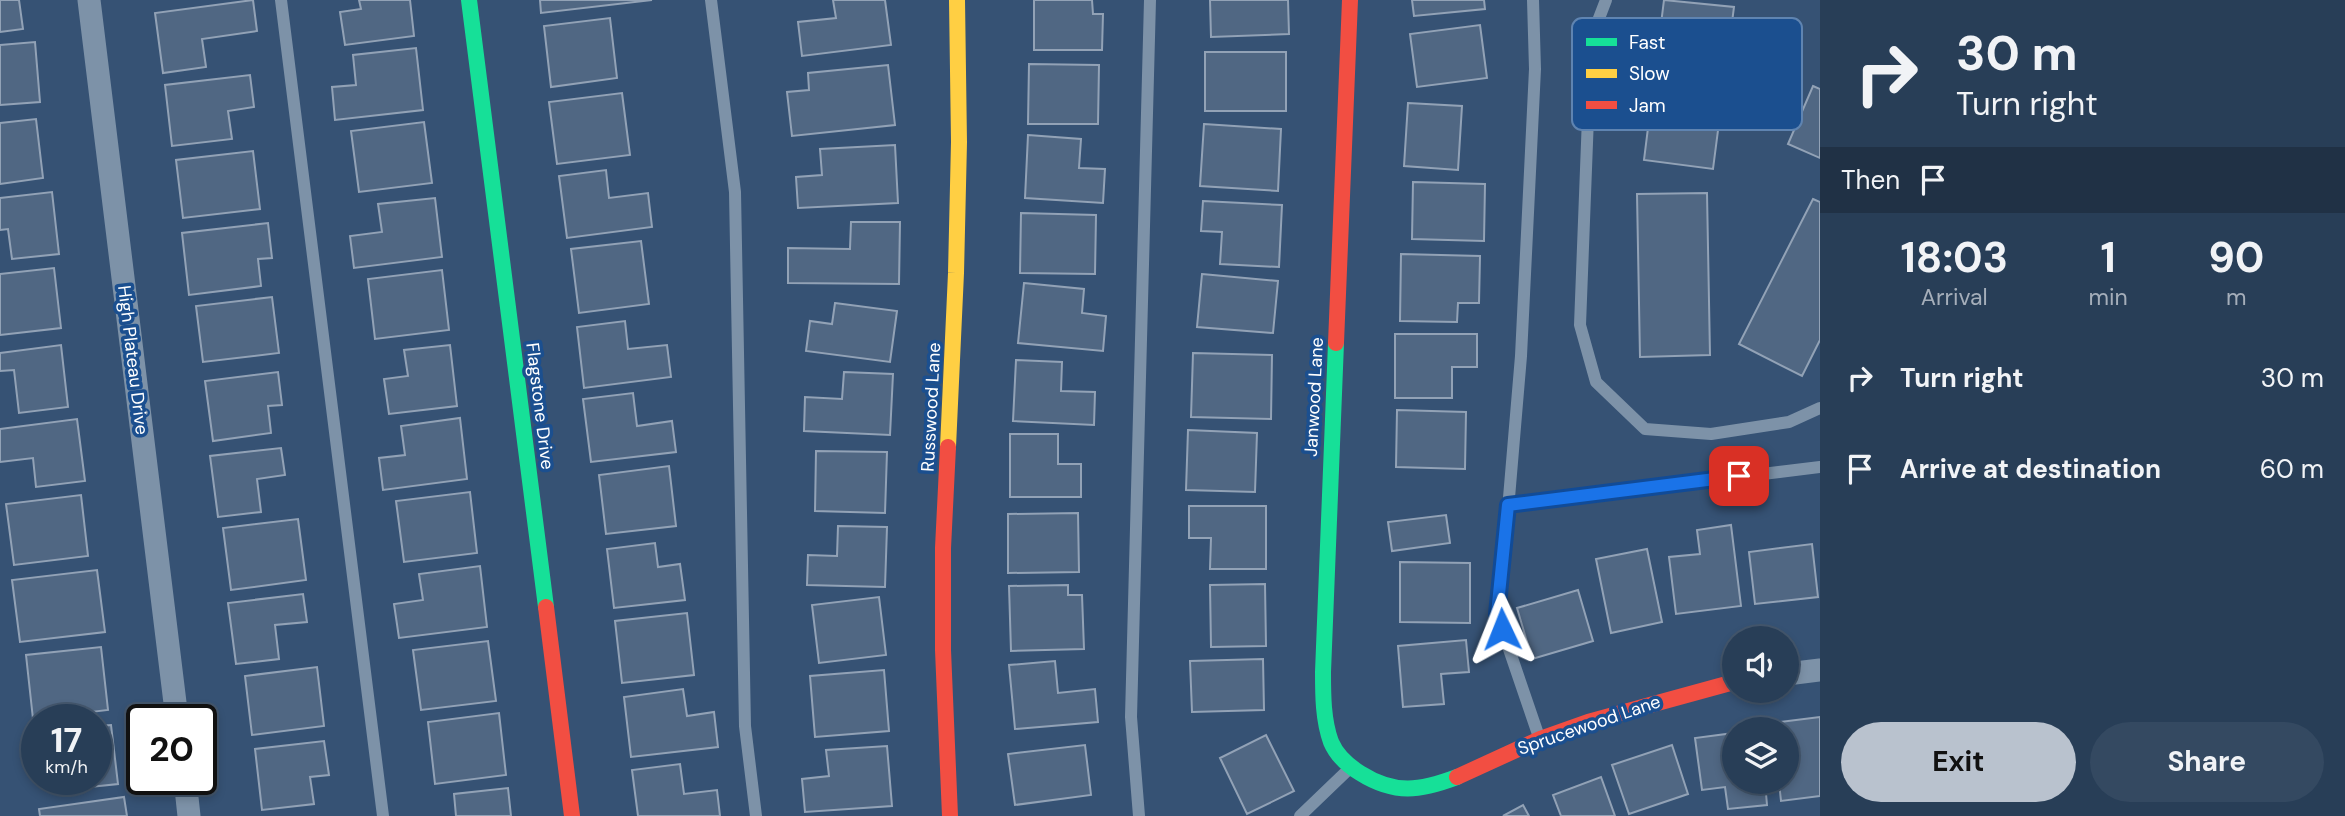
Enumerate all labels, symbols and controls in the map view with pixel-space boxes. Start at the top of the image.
legend [1572,18,1802,130]
text: 30 m [1956,21,2078,85]
icon: right [1841,28,1932,119]
text: Fast [1629,30,1665,55]
text: Slow [1629,61,1670,86]
text: Turn right [1956,83,2098,125]
text: Jam [1629,93,1666,118]
icon: arrive [1914,161,1952,199]
text: Then [1841,163,1900,197]
text: 18:03 [1901,230,2008,285]
text: 1 [2100,230,2116,285]
text: 90 [2208,230,2264,285]
text: Arrival [1921,282,1988,312]
text: min [2088,282,2128,312]
text: m [2226,282,2247,312]
street label: High Plateau Drive [112,284,154,436]
street label: Janwood Lane [1299,337,1329,457]
street label: Flagstone Drive [520,341,560,471]
street label: Russwood Lane [916,342,946,472]
icon: right [1841,359,1879,397]
text: Turn right [1900,361,2024,395]
text: 30 m [2261,361,2324,395]
pin [1709,446,1769,506]
icon: arrive [1841,450,1879,488]
text: Arrive at destination [1900,452,2161,486]
text: 60 m [2260,452,2324,486]
icon: arrive [1720,457,1758,495]
position arrow [1465,592,1539,666]
map controls [1722,626,1799,794]
button: sound [1722,626,1799,703]
street label: Sprucewood Lane [1514,689,1664,761]
speed limit sign: 20 [126,704,217,795]
text: 17 [51,717,82,763]
button: layers [1722,717,1799,794]
button: Exit [1841,722,2076,802]
button: Share [2090,722,2324,802]
text: km/h [45,755,88,779]

